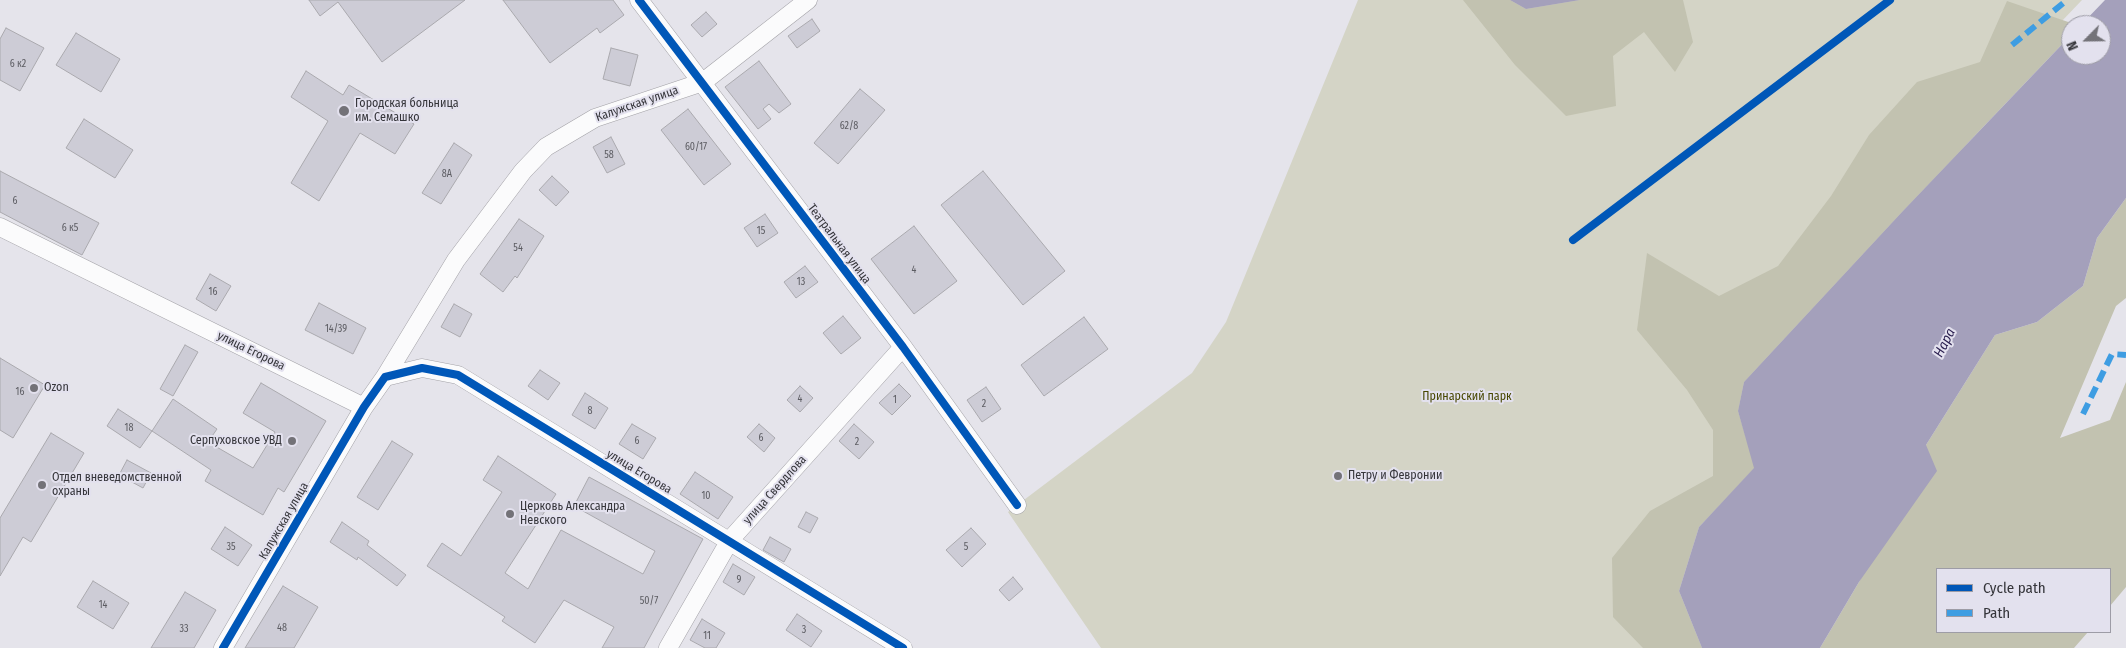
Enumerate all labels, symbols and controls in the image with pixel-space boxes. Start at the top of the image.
north arrow [2061,15,2111,65]
text: N [2063,38,2082,53]
house number: 6 к2 [10,58,26,70]
street label: Калужская улица [594,83,680,125]
place label: Городская больница им. Семашко [355,97,459,125]
marker: Городская больница им. Семашко [337,104,351,118]
house number: 62/8 [840,120,858,132]
house number: 60/17 [685,141,707,153]
house number: 58 [604,149,614,161]
house number: 8А [442,168,452,180]
house number: 6 [13,195,17,207]
street label: Театральная улица [804,201,874,287]
house number: 6 к5 [62,222,78,234]
house number: 15 [757,225,765,237]
house number: 54 [513,242,523,254]
house number: 4 [912,264,916,276]
house number: 13 [797,276,805,288]
house number: 16 [209,286,217,298]
house number: 14/39 [325,323,347,335]
water label: Нара [1931,326,1959,360]
street label: улица Егорова [215,328,287,374]
place label: Ozon [44,381,69,395]
marker: Ozon [28,382,40,394]
house number: 16 [16,386,24,398]
park label: Принарский парк [1422,390,1512,404]
house number: 4 [798,393,802,405]
house number: 1 [893,394,897,406]
house number: 2 [982,398,986,410]
house number: 8 [588,405,592,417]
house number: 18 [125,422,133,434]
house number: 6 [759,432,763,444]
place label: Серпуховское УВД [190,434,282,448]
marker: Серпуховское УВД [286,435,298,447]
house number: 6 [635,435,639,447]
house number: 2 [855,436,859,448]
street label: улица Егорова [604,447,674,497]
street label: улица Свердлова [740,453,810,527]
place label: Петру и Февронии [1348,469,1442,483]
marker: Петру и Февронии [1332,470,1344,482]
place label: Отдел вневедомственной охраны [52,471,182,499]
marker: Отдел вневедомственной охраны [36,479,48,491]
street label: Калужская улица [256,480,312,562]
house number: 10 [701,490,711,502]
place label: Церковь Александра Невского [520,500,625,528]
marker: Церковь Александра Невского [504,508,516,520]
house number: 35 [226,541,236,553]
house number: 5 [964,541,968,553]
legend [1936,568,2111,633]
house number: 9 [737,574,741,586]
text: Cycle path [1983,579,2046,597]
house number: 50/7 [640,595,658,607]
house number: 14 [99,599,107,611]
text: Path [1983,604,2010,622]
house number: 48 [277,622,287,634]
house number: 33 [179,623,189,635]
house number: 3 [802,624,806,636]
house number: 11 [703,630,711,642]

